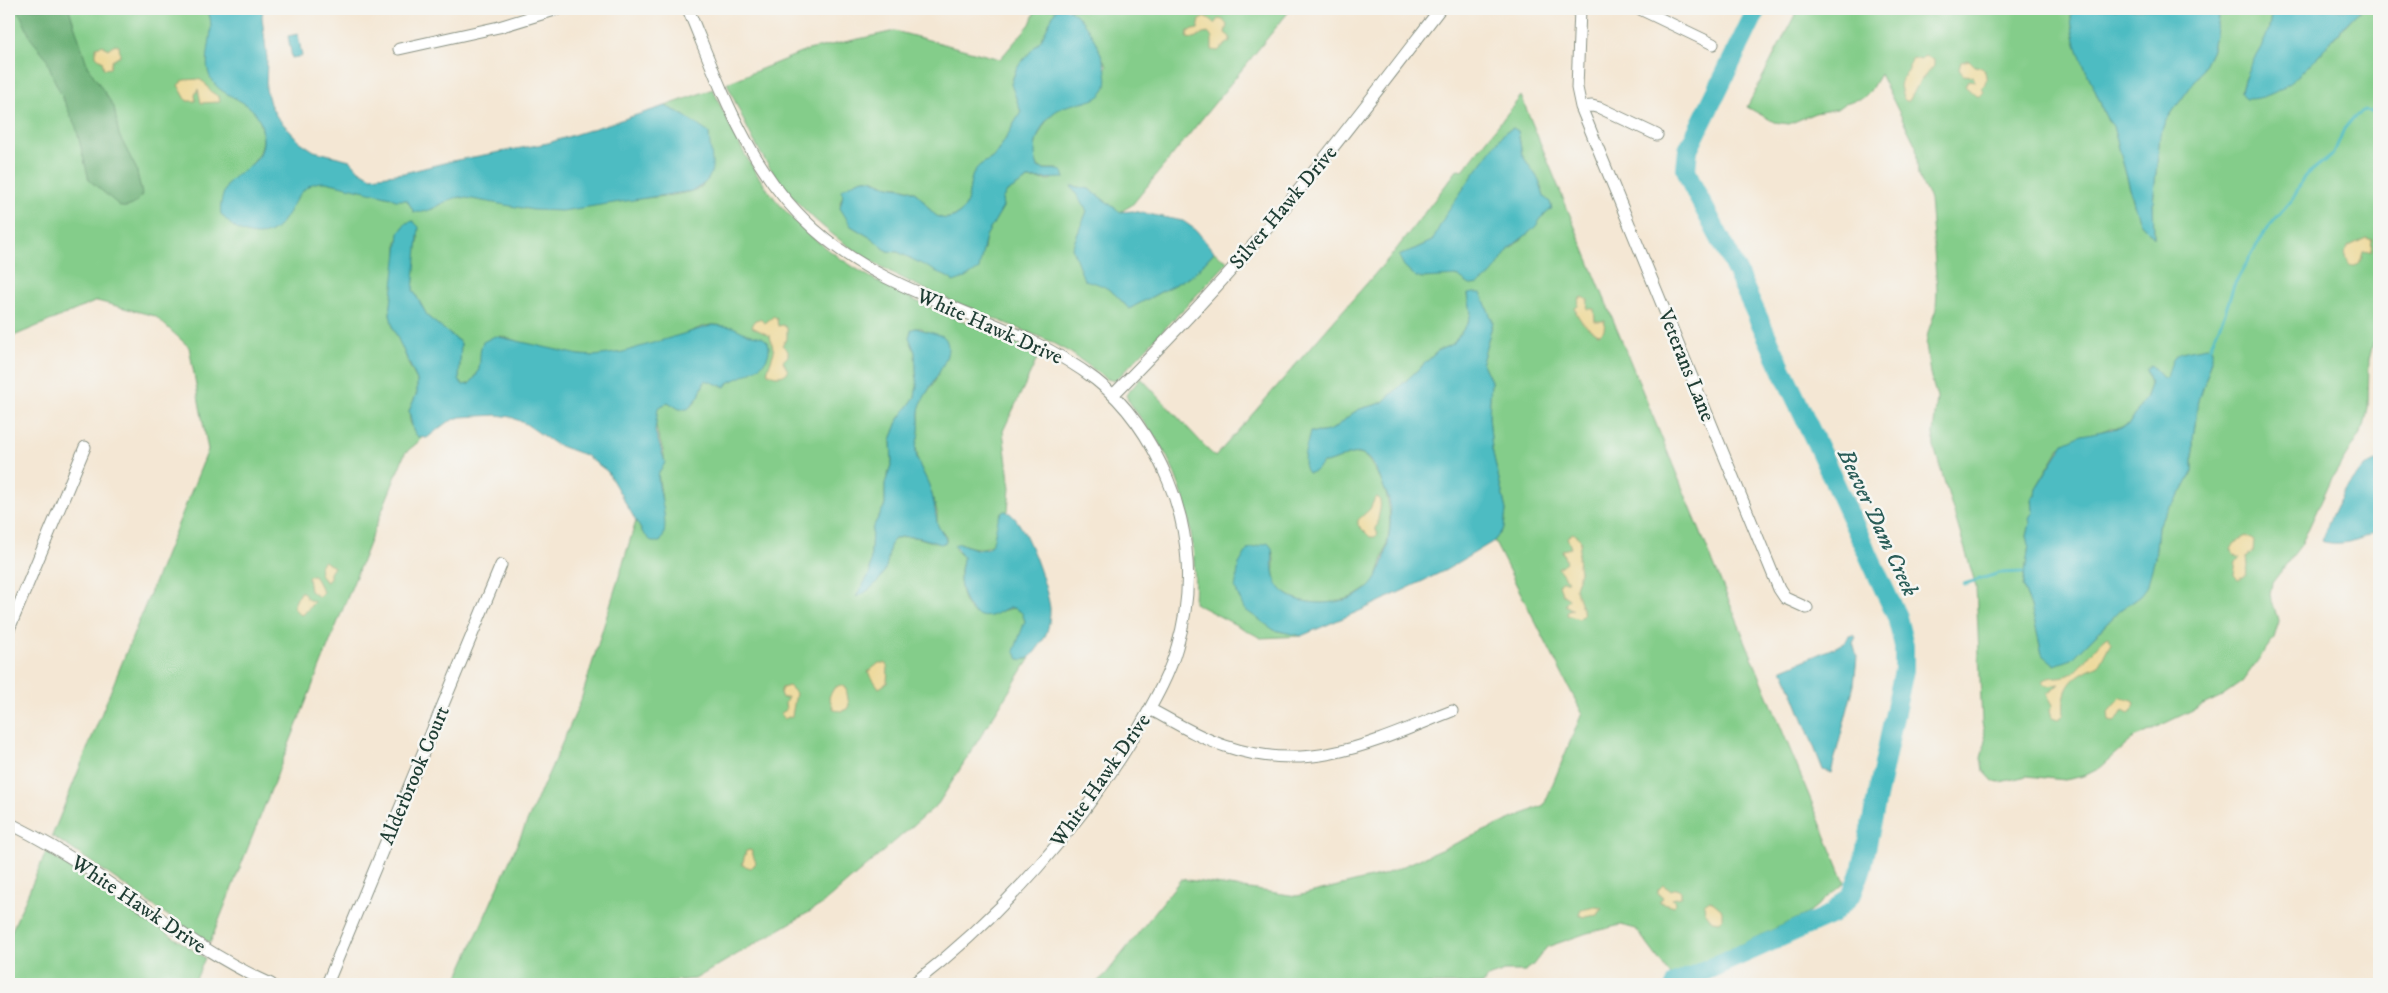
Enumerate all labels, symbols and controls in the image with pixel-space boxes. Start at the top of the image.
street label: Silver Hawk Drive [1224,140,1343,275]
street label: White Hawk Drive [912,283,1067,371]
street label: Veterans Lane [1651,304,1721,426]
water label: Beaver Dam Creek [1831,444,1924,601]
street label: Alderbrook Court [374,702,456,849]
street label: White Hawk Drive [1044,708,1157,853]
street label: White Hawk Drive [65,849,211,960]

